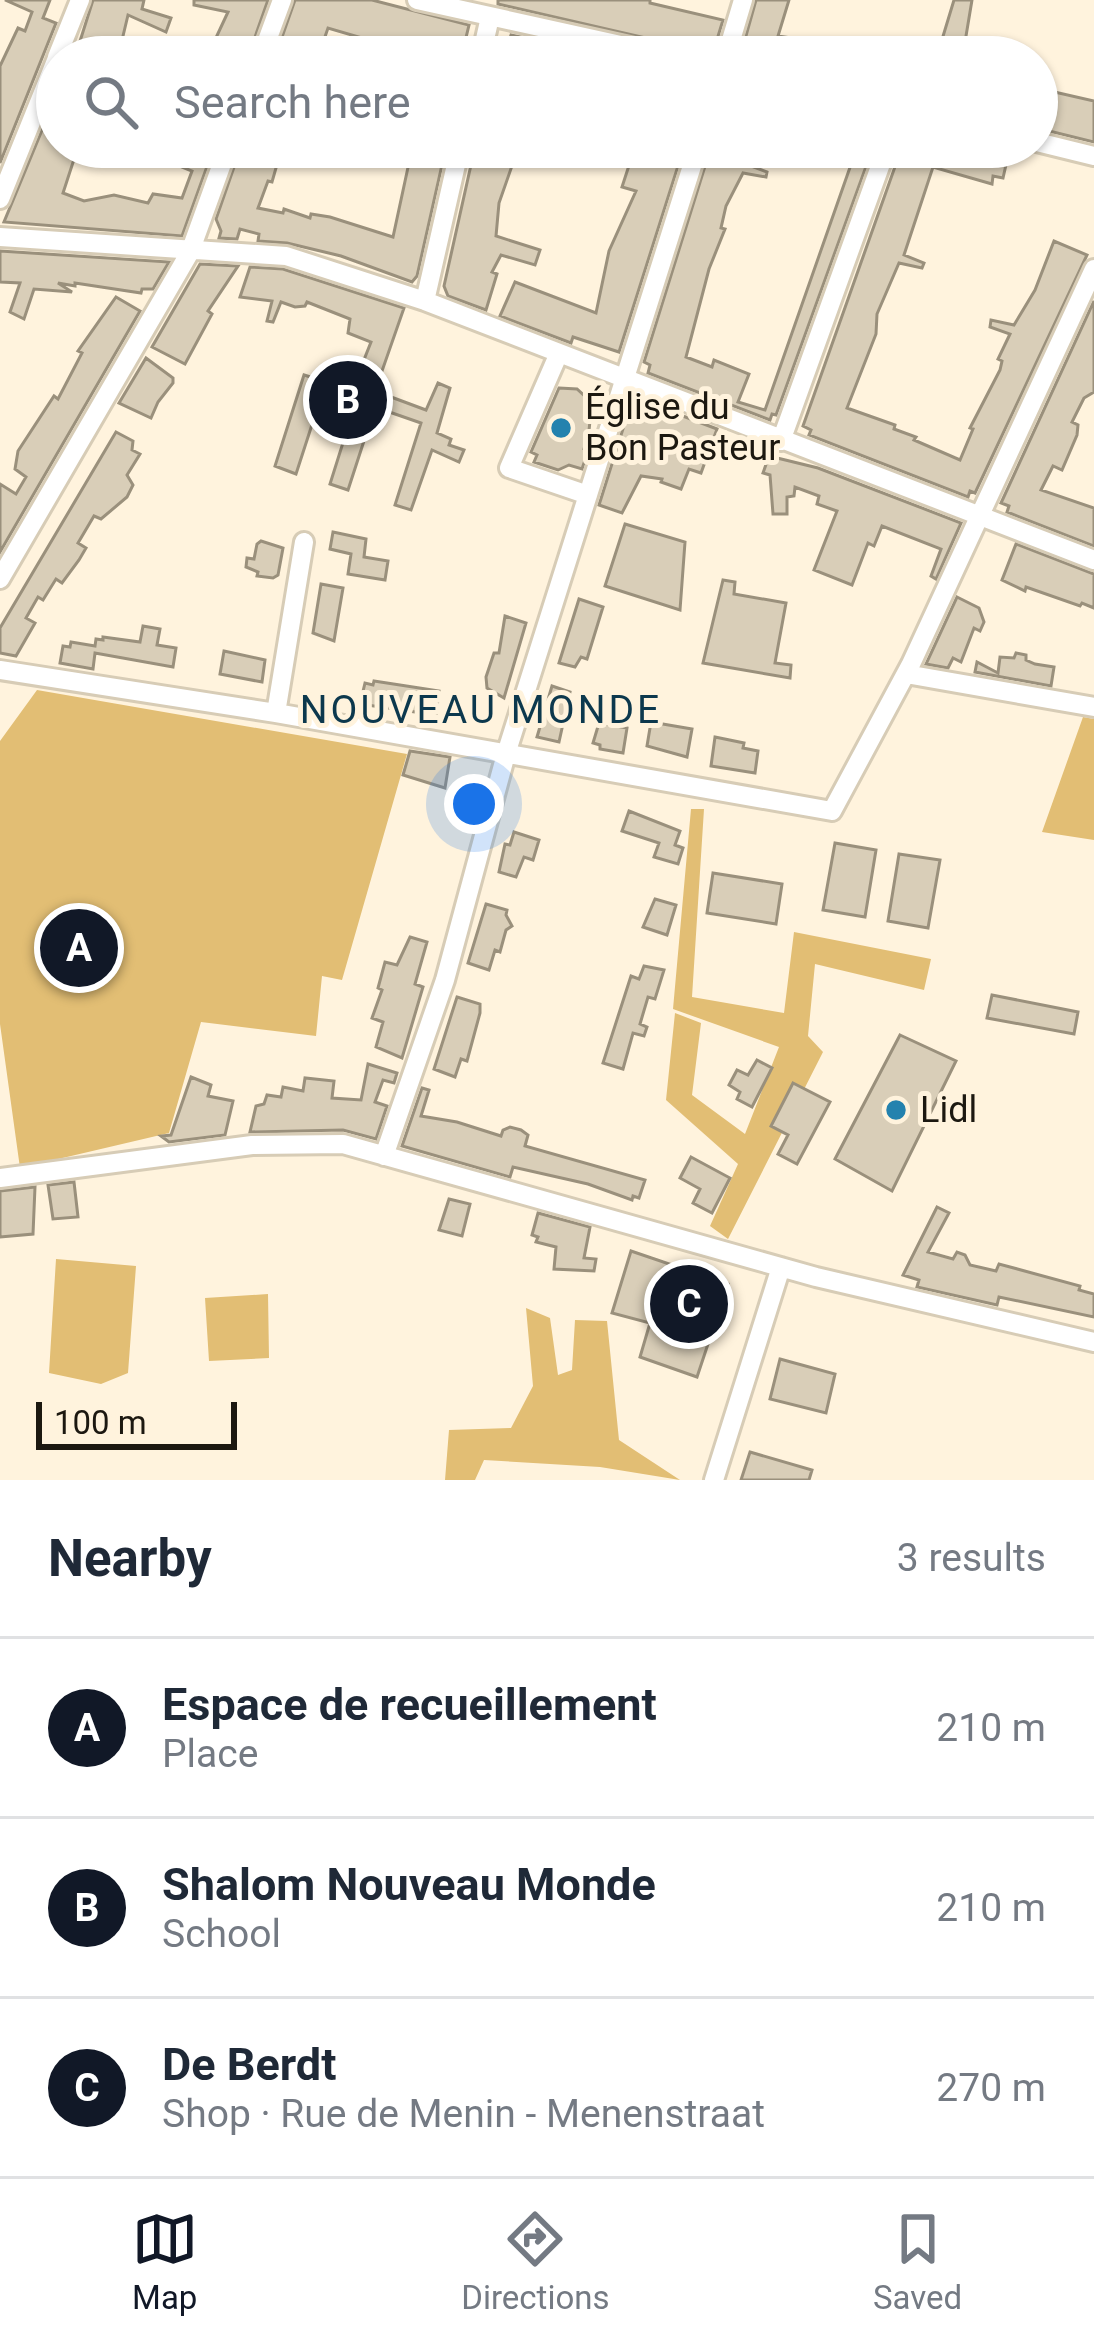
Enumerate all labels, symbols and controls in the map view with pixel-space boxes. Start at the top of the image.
search box [36,36,1058,168]
icon: search [78,69,144,135]
text: Search here [174,76,411,129]
pin: B [309,355,387,445]
place label: Église du Bon Pasteur [585,385,780,469]
marker: Église du Bon Pasteur [548,415,574,441]
district label: NOUVEAU MONDE [300,687,662,733]
your location [444,774,504,834]
pin: A [40,903,118,993]
place label: Lidl [920,1089,977,1131]
marker: Lidl [883,1097,909,1123]
pin: C [650,1259,728,1349]
scale bar [36,1396,237,1449]
text: 100 m [54,1403,147,1442]
text: Nearby [48,1529,212,1588]
text: 3 results [897,1535,1046,1581]
text: Espace de recueillement [162,1678,657,1731]
text: A [74,1705,100,1751]
text: 210 m [936,1705,1046,1751]
text: Place [162,1731,258,1777]
text: Shalom Nouveau Monde [162,1858,656,1911]
text: B [75,1885,99,1931]
text: 210 m [936,1885,1046,1931]
text: School [162,1911,281,1957]
text: De Berdt [162,2038,336,2091]
text: C [74,2065,100,2111]
text: 270 m [936,2065,1046,2111]
text: Shop · Rue de Menin - Menenstraat [162,2091,765,2137]
tab: Map [132,2206,198,2317]
tab: Directions [461,2206,610,2317]
tab: Saved [873,2206,962,2317]

